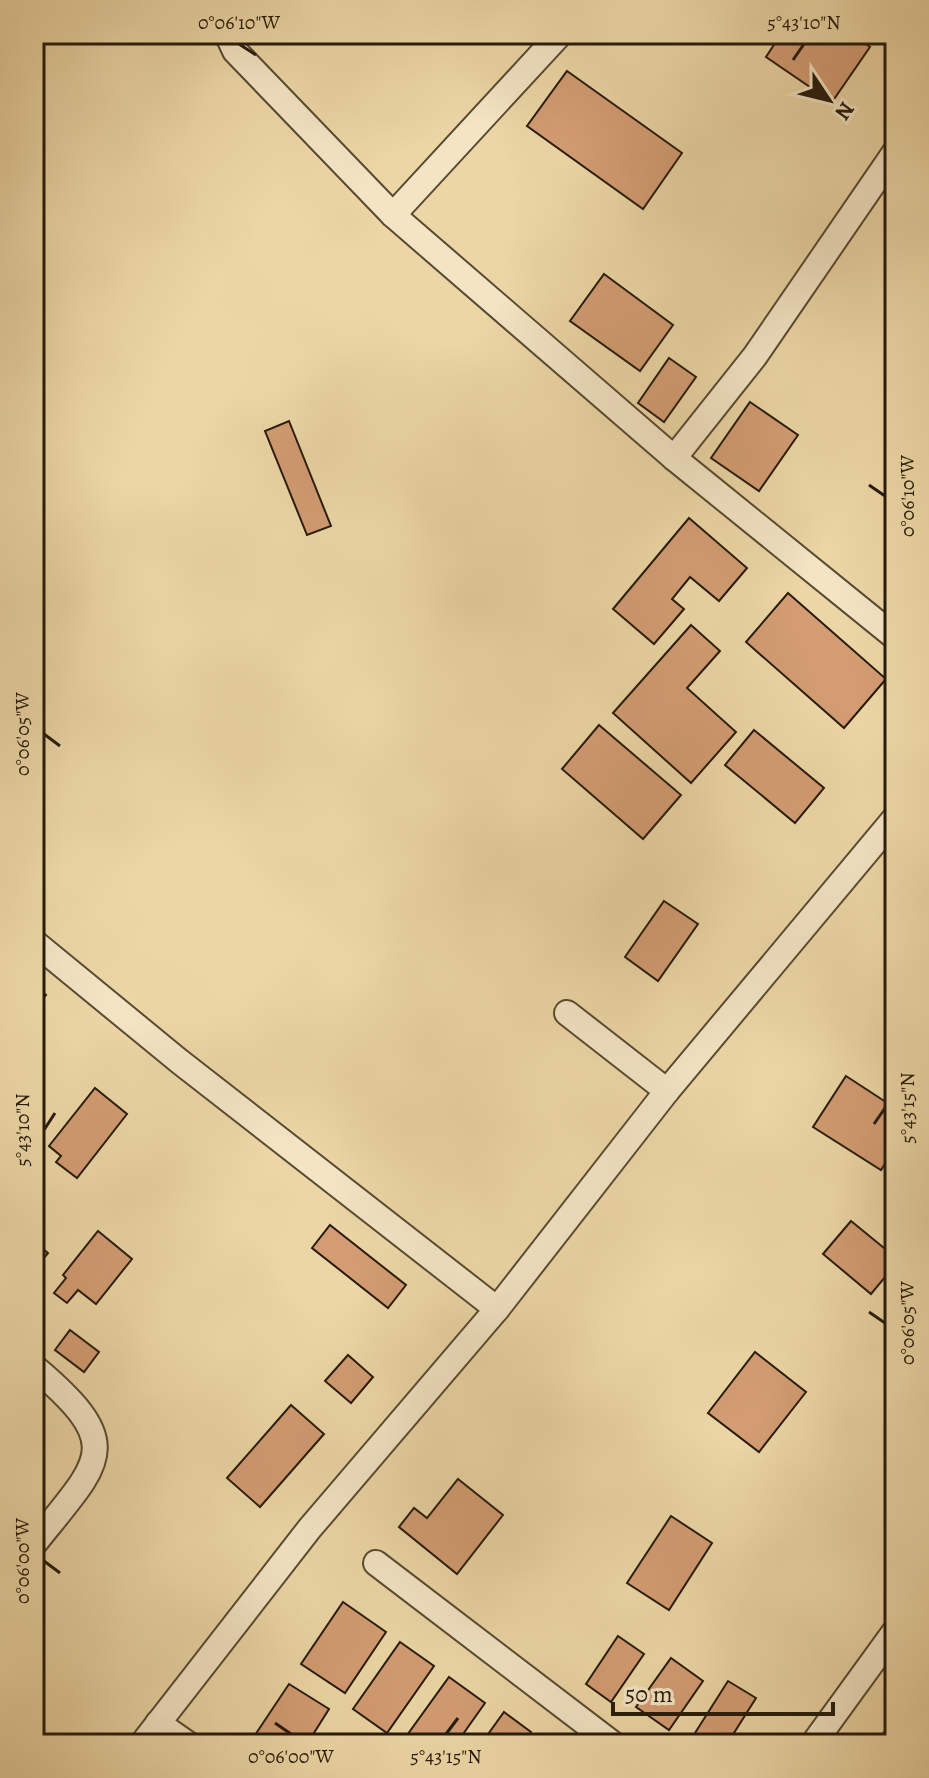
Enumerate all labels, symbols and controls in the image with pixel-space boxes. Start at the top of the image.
text: 0°06'10"W [198,9,280,36]
text: 5°43'10"N [767,9,841,36]
north arrow [789,60,869,140]
text: N [828,96,861,126]
text: 0°06'10"W [894,455,921,537]
text: 0°06'05"W [9,692,36,776]
text: 5°43'15"N [894,1072,921,1144]
text: 5°43'10"N [9,1093,36,1167]
text: 0°06'05"W [894,1281,921,1365]
text: 0°06'00"W [9,1518,36,1604]
scale bar [613,1666,833,1716]
text: 50 m [625,1678,673,1710]
text: 0°06'00"W [248,1743,334,1770]
text: 5°43'15"N [410,1743,482,1770]

